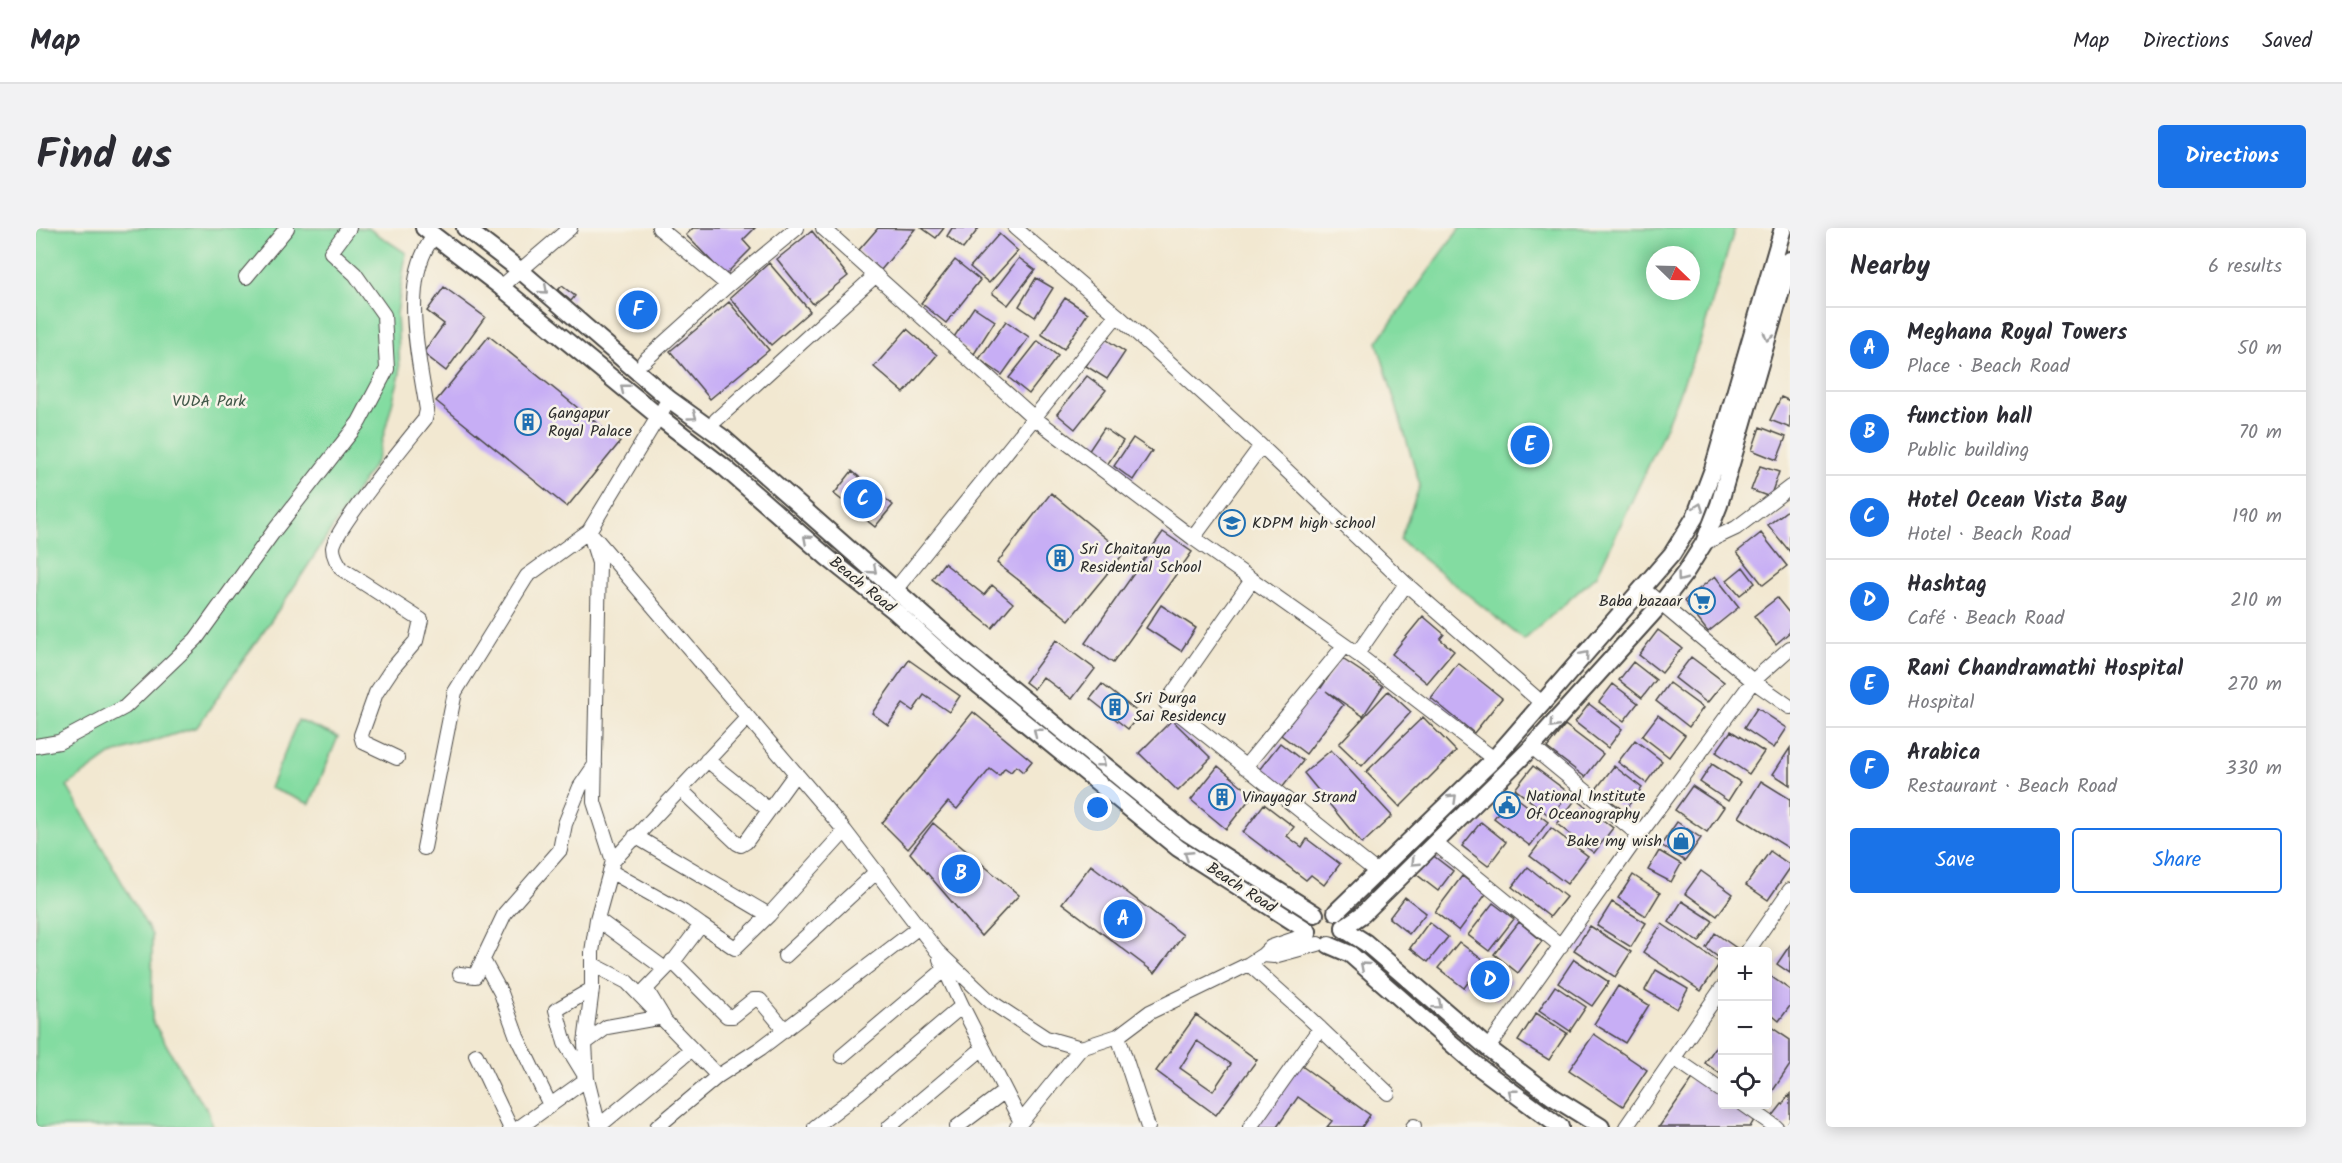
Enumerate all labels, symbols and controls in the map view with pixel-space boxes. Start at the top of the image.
text: Map [30,19,81,64]
text: Map [2073,25,2109,58]
text: Directions [2142,25,2229,58]
text: Saved [2262,25,2312,58]
text: Find us [36,123,172,190]
button: Directions [2158,125,2306,188]
north arrow [1646,246,1700,300]
text: Nearby [1850,246,1930,288]
text: 6 results [2208,251,2282,283]
one-way arrow [537,283,548,294]
pin: F [618,288,658,332]
text: Meghana Royal Towers [1907,316,2127,351]
one-way arrow [1763,332,1776,342]
text: A [1863,333,1876,365]
text: 50 m [2237,333,2282,365]
text: Place · Beach Road [1907,351,2070,383]
one-way arrow [620,385,631,396]
park label: VUDA Park [172,389,246,414]
text: function hall [1907,400,2032,435]
place label: Gangapur Royal Palace [548,401,632,444]
building icon: Gangapur Royal Palace [513,407,543,437]
one-way arrow [686,409,697,420]
text: B [1863,417,1876,449]
text: 70 m [2239,417,2282,449]
pin: E [1510,422,1550,468]
text: Public building [1907,435,2029,467]
pin: C [844,476,882,522]
text: Hotel Ocean Vista Bay [1907,484,2127,519]
text: C [1863,501,1876,533]
text: 190 m [2232,501,2282,533]
one-way arrow [1691,502,1704,512]
school or university icon: KDPM high school [1217,508,1247,538]
place label: KDPM high school [1252,511,1375,536]
text: Hotel · Beach Road [1907,519,2071,551]
one-way arrow [803,536,814,547]
place label: Sri Chaitanya Residential School [1080,537,1201,580]
building icon: Sri Chaitanya Residential School [1045,543,1075,573]
street label: Beach Road [823,550,901,620]
one-way arrow [866,563,876,574]
text: Hashtag [1907,568,1987,603]
one-way arrow [1677,571,1688,582]
text: D [1863,585,1876,617]
text: 210 m [2230,585,2282,617]
supermarket icon: Baba bazaar [1687,586,1717,616]
place label: Baba bazaar [1599,589,1684,614]
text: Café · Beach Road [1907,603,2064,635]
one-way arrow [1578,651,1589,662]
text: Rani Chandramathi Hospital [1907,652,2183,687]
text: E [1864,669,1875,701]
text: 270 m [2227,669,2282,701]
place label: Sri Durga Sai Residency [1134,686,1226,729]
text: Hospital [1907,687,1974,719]
building icon: Sri Durga Sai Residency [1100,692,1130,722]
one-way arrow [1549,718,1560,728]
one-way arrow [1032,728,1043,739]
text: Arabica [1907,736,1980,771]
text: F [1864,753,1875,785]
text: 330 m [2225,753,2282,785]
one-way arrow [1095,756,1106,767]
text: Restaurant · Beach Road [1907,771,2117,803]
building icon: Vinayagar Strand [1207,782,1237,812]
place label: National Institute Of Oceanography [1526,784,1646,827]
place label: Vinayagar Strand [1242,785,1357,810]
public building icon: National Institute Of Oceanography [1492,790,1522,820]
your location [1083,793,1112,822]
one-way arrow [1445,795,1456,806]
shop icon: Bake my wish [1666,826,1696,856]
button: Save [1850,828,2060,893]
button: Share [2072,828,2282,893]
place label: Bake my wish [1567,829,1662,854]
one-way arrow [1184,850,1194,862]
pin: B [942,852,980,896]
one-way arrow [1411,855,1422,866]
street label: Beach Road [1201,856,1282,921]
pin: A [1104,896,1142,942]
map controls [1718,947,1772,1109]
button: + [1718,947,1772,1001]
pin: D [1470,958,1510,1002]
one-way arrow [1360,962,1371,973]
one-way arrow [1431,998,1442,1009]
button: − [1718,1001,1772,1055]
button: locate [1718,1055,1772,1109]
one-way arrow [1508,1089,1519,1100]

